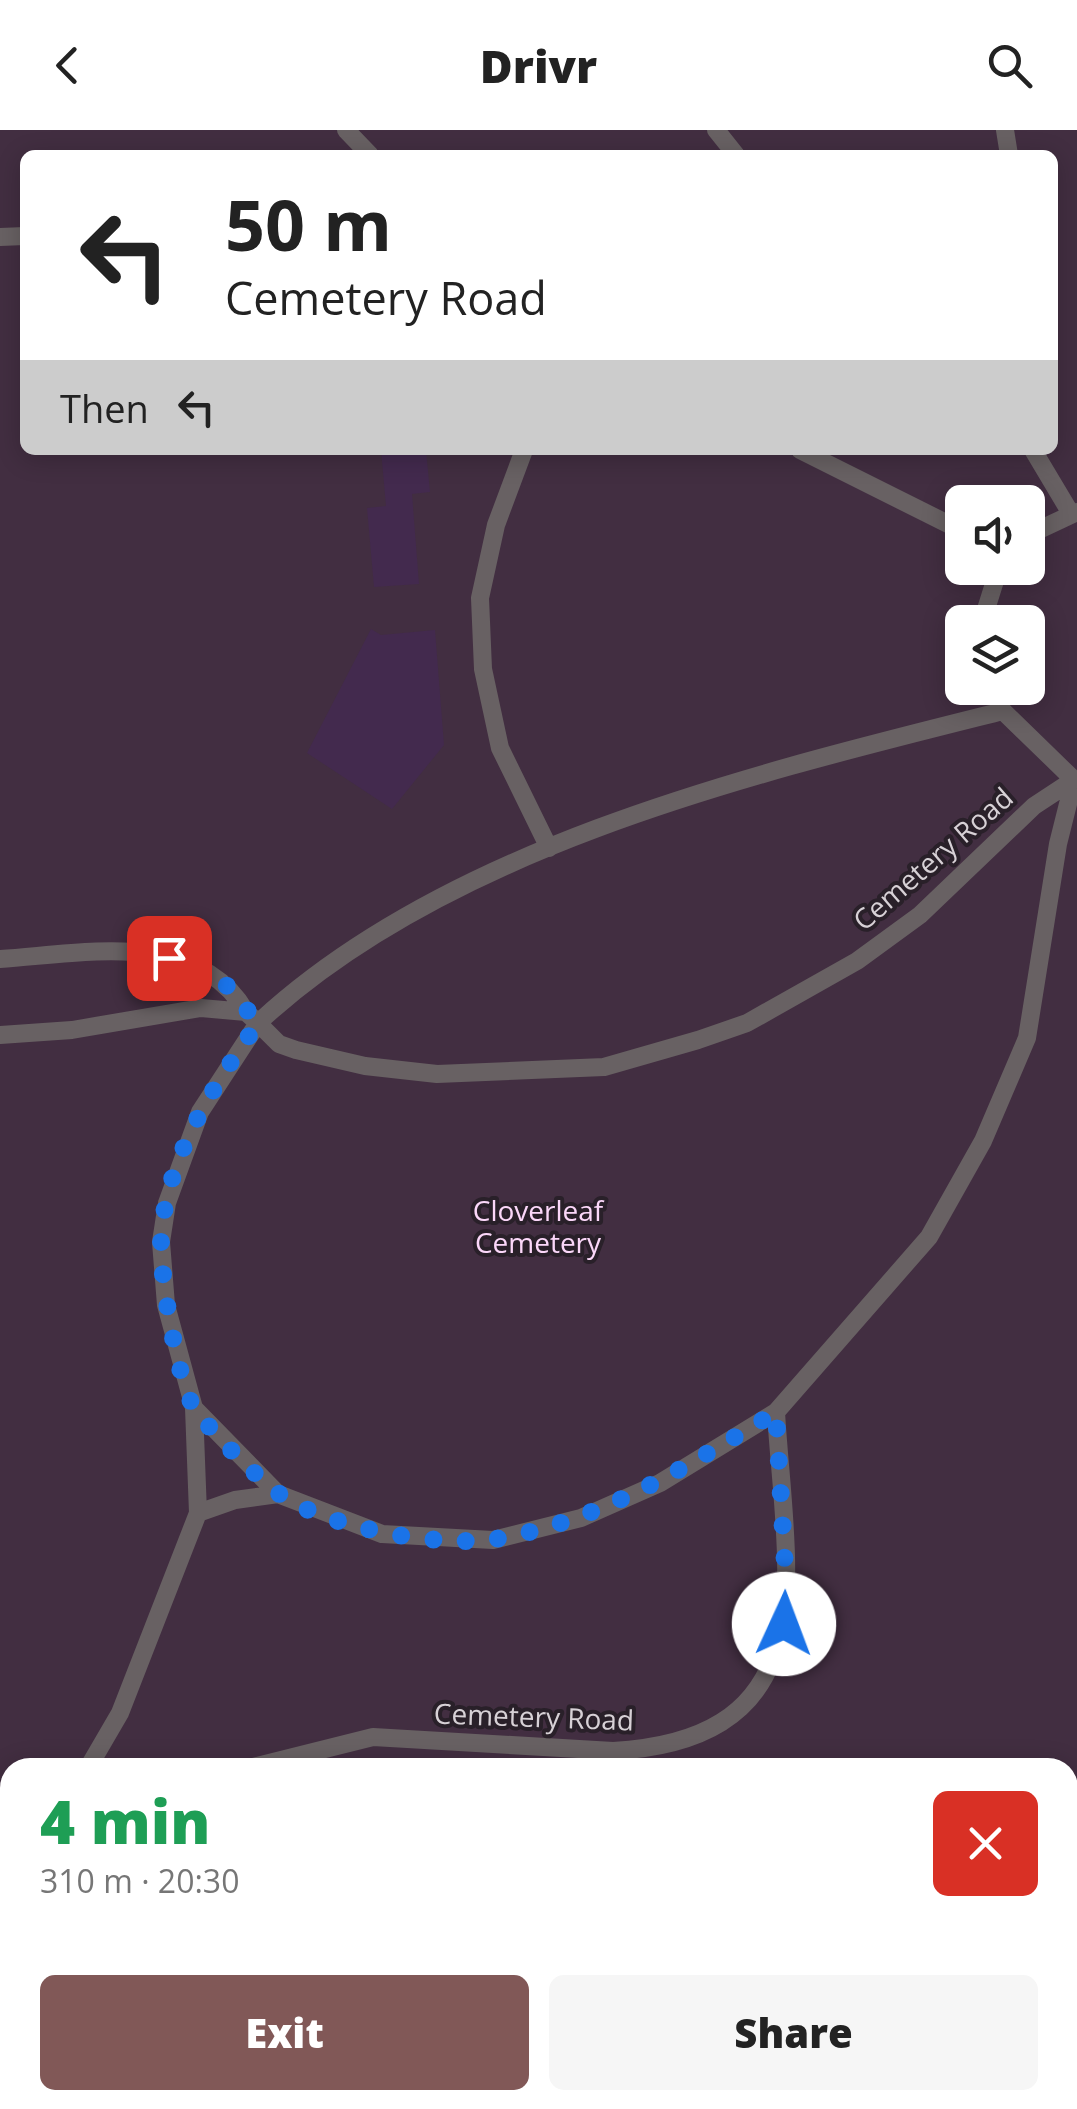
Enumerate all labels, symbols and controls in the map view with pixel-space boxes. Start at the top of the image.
text: Drivr [480,35,597,96]
icon: back [40,38,95,93]
icon: search [982,38,1037,93]
text: 50 m [225,176,392,272]
icon: left [60,190,190,320]
text: Cemetery Road [225,267,547,328]
icon: left [169,380,224,435]
text: Then [60,382,149,434]
map controls [945,485,1045,705]
button: sound [945,485,1045,585]
button: layers [945,605,1045,705]
street label: Cemetery Road [844,778,1020,938]
pin [127,916,212,1001]
icon: arrive [142,931,197,986]
park label: Cloverleaf Cemetery [473,1191,605,1261]
position arrow [732,1572,836,1676]
street label: Cemetery Road [433,1694,635,1738]
text: 4 min [40,1780,210,1862]
button: close [933,1791,1038,1896]
text: 310 m · 20:30 [40,1859,239,1902]
button: Exit [40,1975,529,2090]
button: Share [549,1975,1038,2090]

